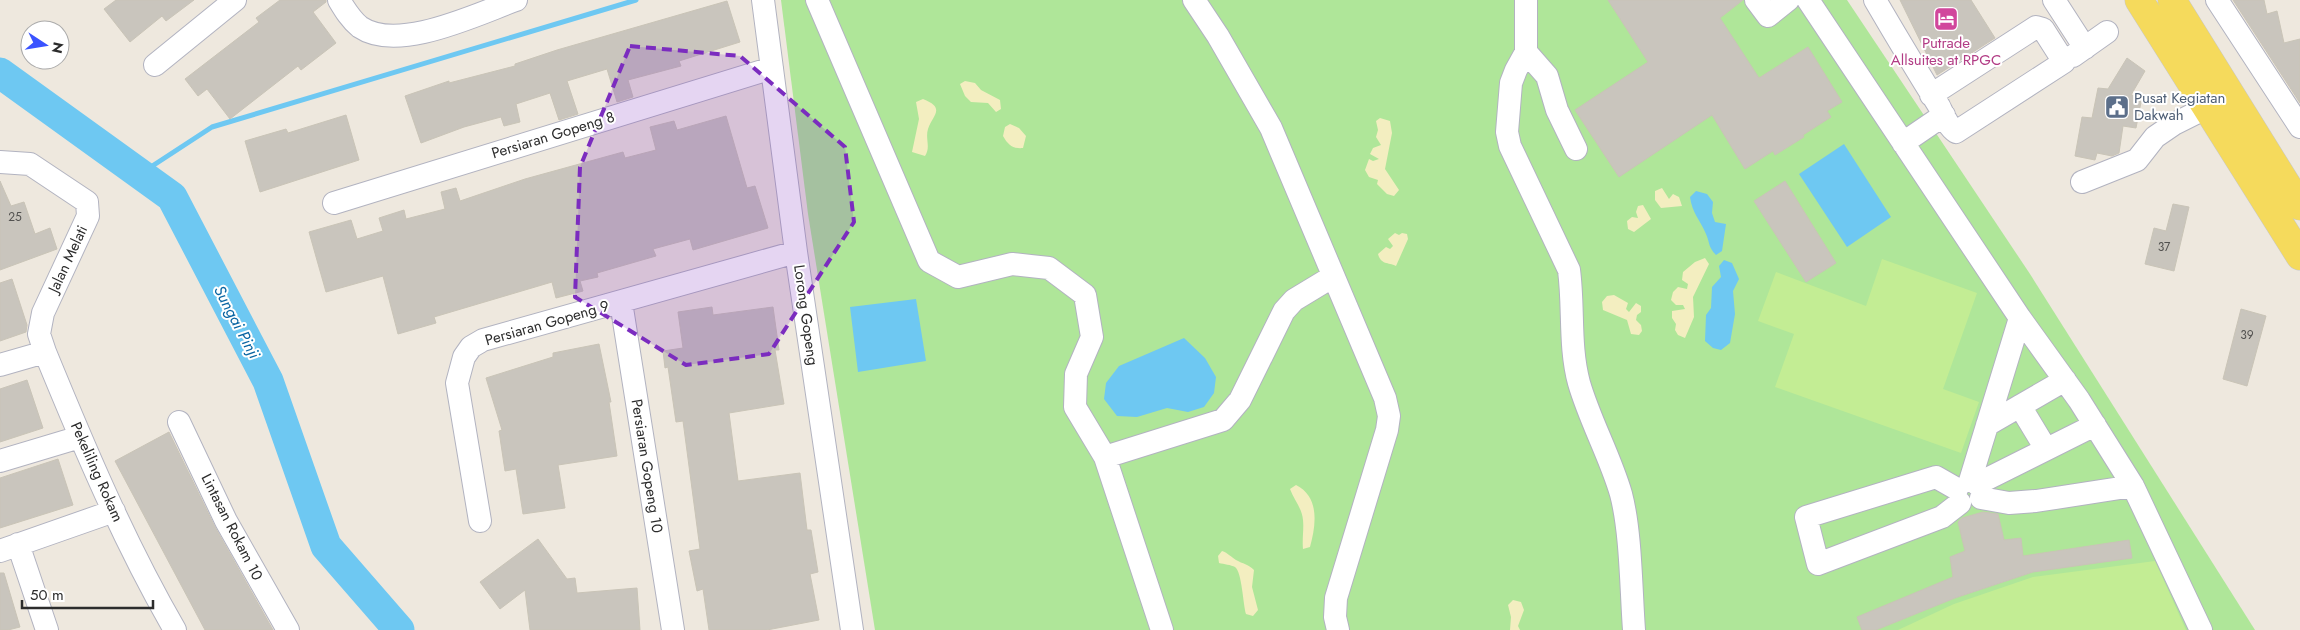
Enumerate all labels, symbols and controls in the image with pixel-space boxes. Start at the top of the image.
hotel icon: Putrade Allsuites at RPGC [1933,6,1959,32]
north arrow [20,20,70,70]
place label: Putrade Allsuites at RPGC [1891,32,2001,71]
text: N [47,40,69,55]
place label: Pusat Kegiatan Dakwah [2134,87,2225,126]
public building icon: Pusat Kegiatan Dakwah [2104,94,2130,120]
street label: Persiaran Gopeng 8 [489,106,617,164]
house number: 25 [8,208,22,226]
street label: Jalan Melati [42,222,93,298]
house number: 37 [2158,238,2171,256]
street label: Lorong Gopeng [788,263,824,367]
water label: Sungai Pinji [208,281,266,364]
street label: Persiaran Gopeng 9 [482,295,612,351]
house number: 39 [2240,326,2254,344]
street label: Persiaran Gopeng 10 [626,397,668,535]
street label: Pekeliling Rokam [65,419,129,525]
street label: Lintasan Rokam 10 [196,470,268,584]
scale bar [22,578,154,610]
text: 50 m [30,584,64,606]

